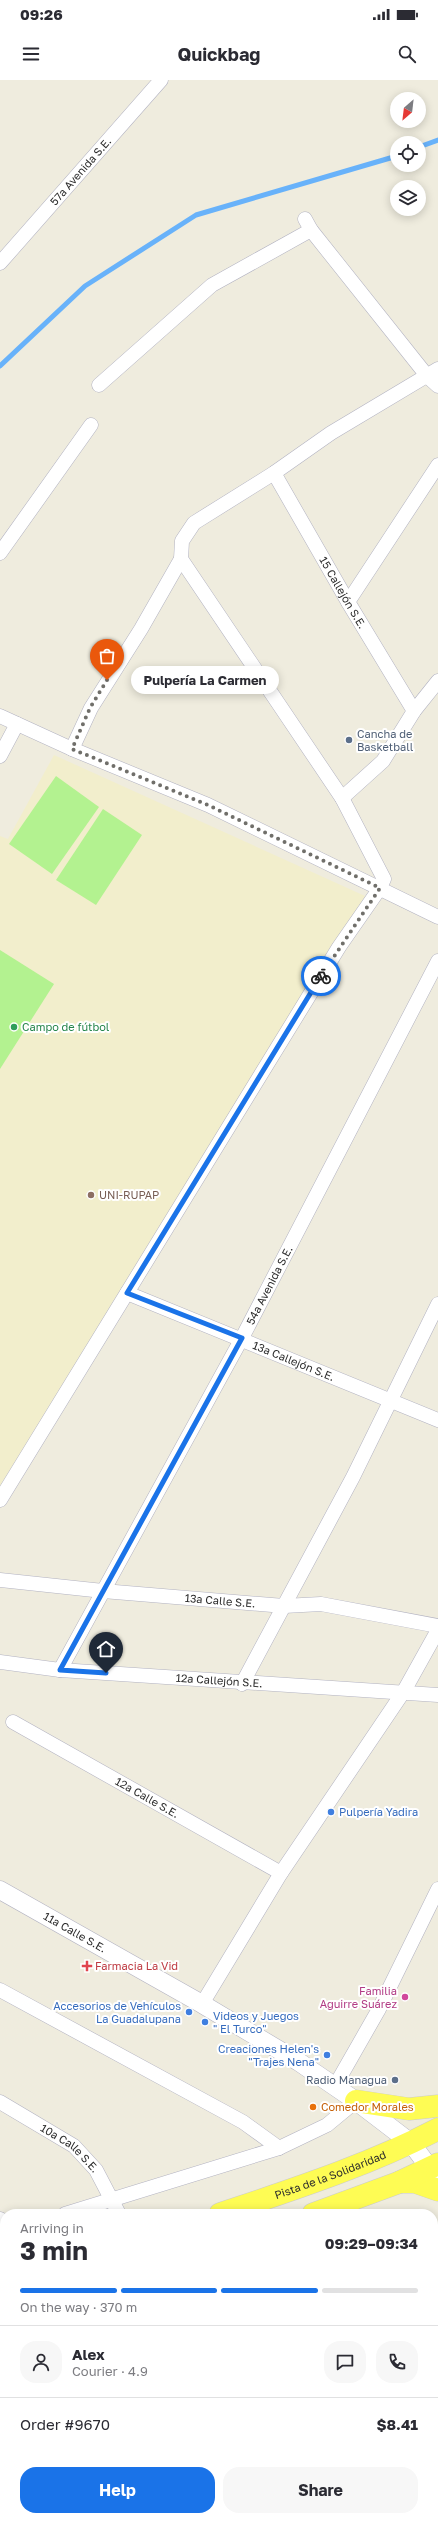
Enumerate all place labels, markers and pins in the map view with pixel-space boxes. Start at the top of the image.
pin [90,639,124,680]
callout: Pulpería La Carmen [131,666,279,694]
place label: Cancha de Basketball [357,727,414,753]
marker: Cancha de Basketball [344,735,354,745]
place label: Campo de fútbol [22,1020,110,1033]
marker: Campo de fútbol [9,1022,19,1032]
place label: UNI-RUPAP [99,1188,159,1201]
marker: UNI-RUPAP [86,1190,96,1200]
pin [89,1632,123,1673]
place label: Pulpería Yadira [339,1805,418,1818]
marker: Pulpería Yadira [326,1807,336,1817]
place label: Farmacia La Vid [95,1959,178,1972]
marker: Farmacia La Vid [82,1961,92,1971]
place label: Familia Aguirre Suárez [320,1984,397,2010]
marker: Familia Aguirre Suárez [400,1992,410,2002]
place label: Accesorios de Vehículos La Guadalupana [53,1999,181,2025]
marker: Accesorios de Vehículos La Guadalupana [184,2007,194,2017]
place label: Videos y Juegos " El Turco" [213,2009,299,2035]
marker: Videos y Juegos " El Turco" [200,2017,210,2027]
place label: Creaciones Helen's "Trajes Nena" [218,2042,319,2068]
marker: Creaciones Helen's "Trajes Nena" [322,2050,332,2060]
place label: Radio Managua [306,2073,387,2086]
marker: Radio Managua [390,2075,400,2085]
place label: Comedor Morales [321,2100,414,2113]
marker: Comedor Morales [308,2102,318,2112]

